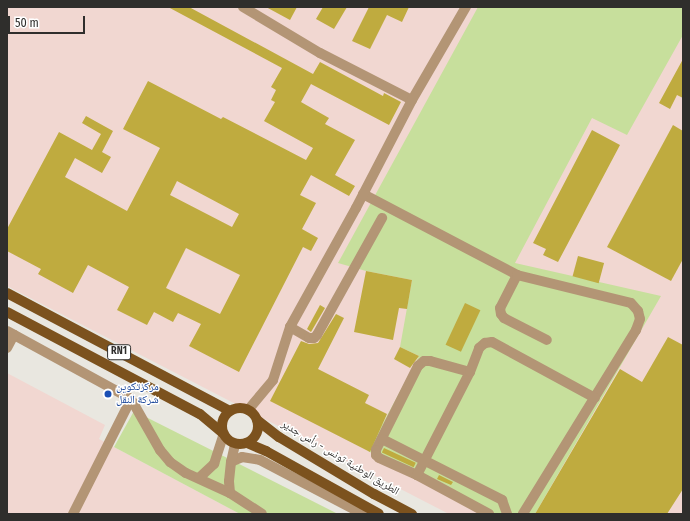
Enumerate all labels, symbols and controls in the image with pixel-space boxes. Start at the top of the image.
scale bar [10,8,87,34]
text: 50 m [15,16,39,30]
road number: RN1 [107,344,131,360]
place label: مركزتكوين شركة النقل [116,381,159,407]
marker: مركزتكوين شركة النقل [103,389,113,399]
street label: الطريق الوطنية تونس - رأس جدير [279,418,401,498]

